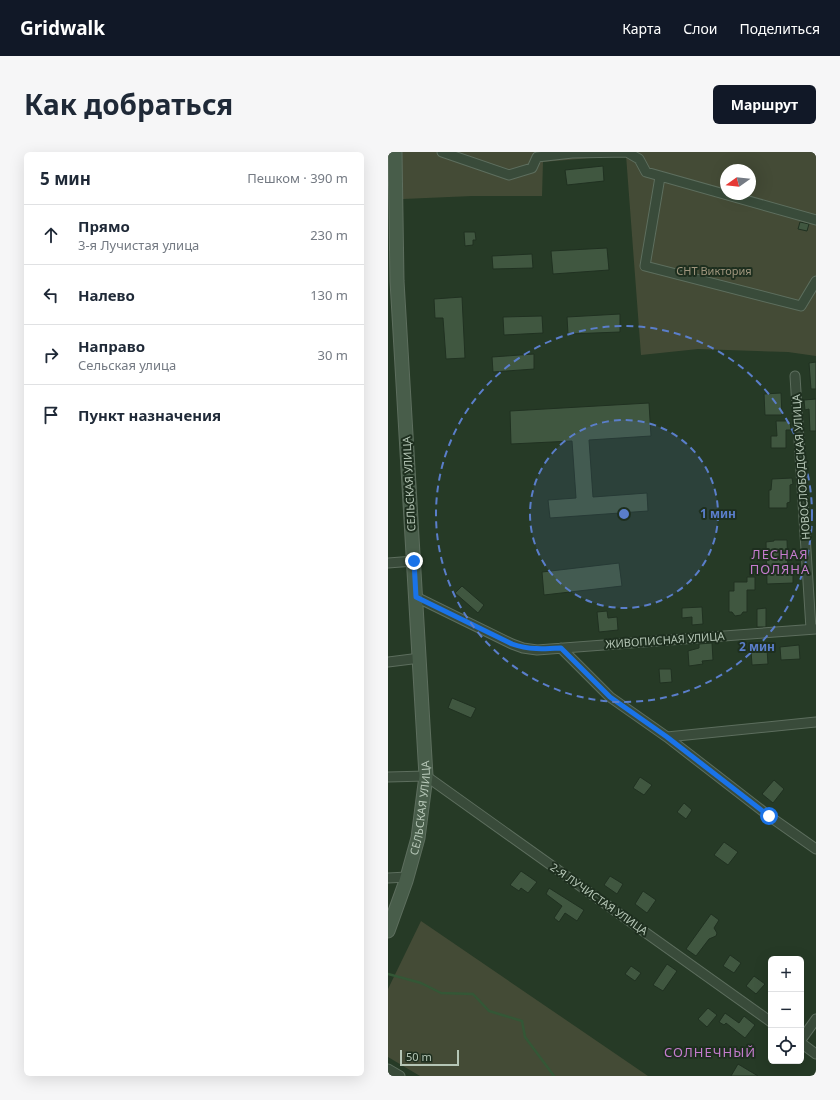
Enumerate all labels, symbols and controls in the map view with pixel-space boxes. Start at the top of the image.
text: Gridwalk [20,15,105,41]
text: Карта [622,19,661,38]
text: Слои [683,19,717,38]
text: Поделиться [739,19,820,38]
text: Как добраться [24,85,233,123]
button: Маршрут [713,85,816,124]
north arrow [720,164,756,200]
text: 5 мин [40,167,91,190]
text: Пешком · 390 m [247,169,348,187]
text: Прямо [78,216,130,236]
icon: ahead [40,224,62,246]
text: 230 m [310,226,348,244]
text: 3-я Лучистая улица [78,236,199,254]
park label: СНТ Виктория [676,263,752,278]
icon: left [40,284,62,306]
text: Налево [78,285,135,305]
text: 130 m [310,286,348,304]
text: Направо [78,336,145,356]
icon: right [40,344,62,366]
text: 30 m [318,346,348,364]
text: Сельская улица [78,356,176,374]
street label: НОВОСЛОБОДСКАЯ УЛИЦА [788,393,813,540]
icon: arrive [40,404,62,426]
text: Пункт назначения [78,405,221,425]
street label: СЕЛЬСКАЯ УЛИЦА [398,435,418,532]
text: 1 мин [700,505,736,522]
centre of rings [617,507,631,521]
district label: ЛЕСНАЯ ПОЛЯНА [750,545,810,578]
route end [405,552,423,570]
street label: ЖИВОПИСНАЯ УЛИЦА [605,628,726,651]
text: 2 мин [739,638,775,655]
street label: СЕЛЬСКАЯ УЛИЦА [406,759,433,857]
route start [760,807,778,825]
street label: 2-Я ЛУЧИСТАЯ УЛИЦА [547,859,652,939]
map controls [768,956,804,1064]
button: + [768,956,804,992]
button: − [768,992,804,1028]
button: locate [768,1028,804,1064]
district label: СОЛНЕЧНЫЙ [664,1043,756,1061]
scale bar [400,1048,459,1067]
text: 50 m [406,1049,432,1064]

